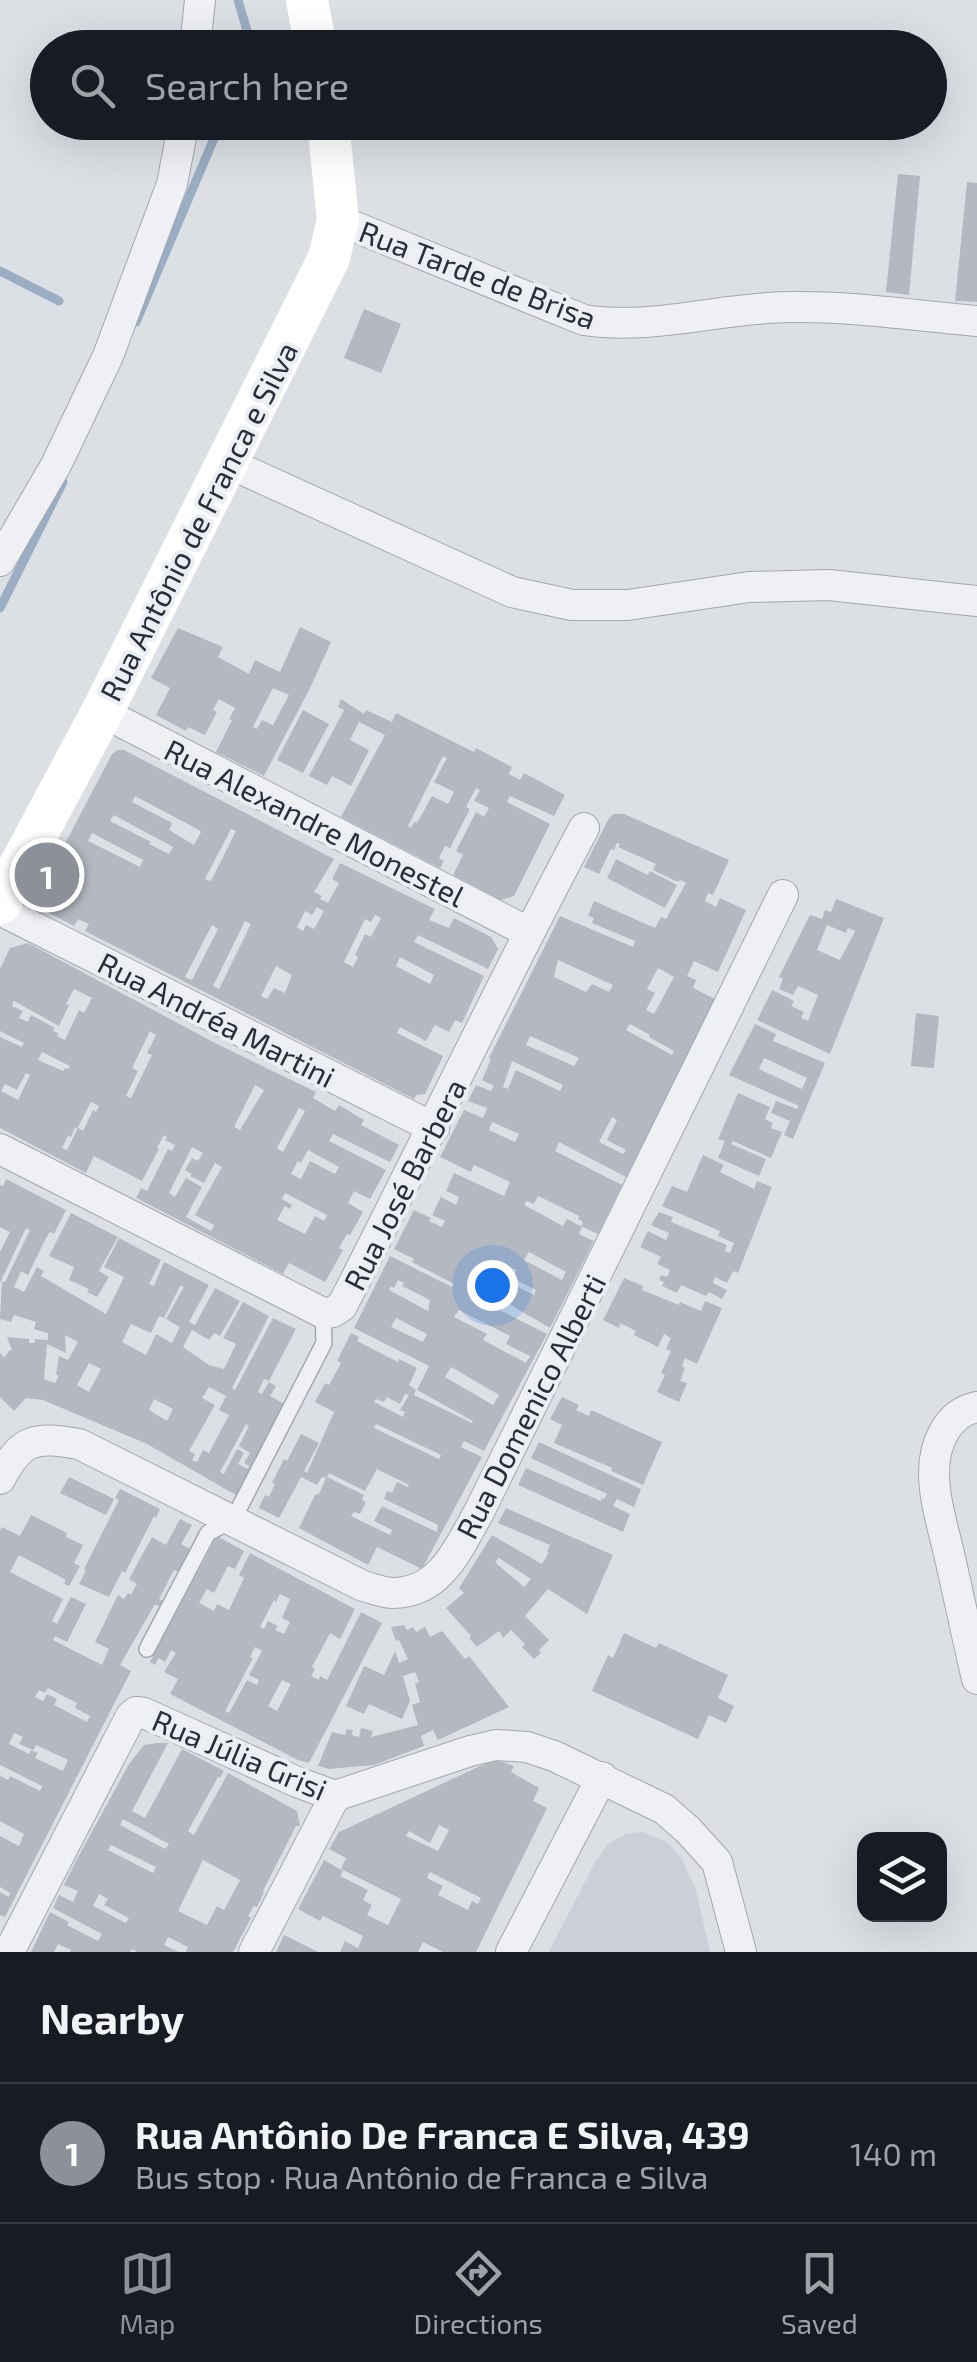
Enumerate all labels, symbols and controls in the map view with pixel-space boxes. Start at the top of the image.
search box [30,30,947,140]
icon: search [65,58,120,113]
text: Search here [145,62,349,108]
street label: Rua Tarde de Brisa [355,212,601,336]
street label: Rua Antônio de Franca e Silva [92,335,304,707]
street label: Rua Alexandre Monestel [159,731,471,913]
pin: 1 [15,838,80,912]
street label: Rua Andréa Martini [93,944,341,1094]
street label: Rua José Barbera [335,1072,473,1296]
your location [467,1260,518,1311]
street label: Rua Domenico Alberti [448,1268,612,1544]
street label: Rua Júlia Grisi [147,1701,333,1807]
map controls [857,1832,947,1922]
button: layers [857,1832,947,1922]
text: Nearby [40,1992,184,2042]
text: Rua Antônio De Franca E Silva, 439 [135,2111,750,2157]
text: 1 [66,2134,79,2172]
text: 140 m [850,2134,937,2172]
text: Bus stop · Rua Antônio de Franca e Silva [135,2157,708,2195]
tab: Map [119,2246,175,2340]
tab: Directions [414,2246,543,2340]
tab: Saved [781,2246,858,2340]

